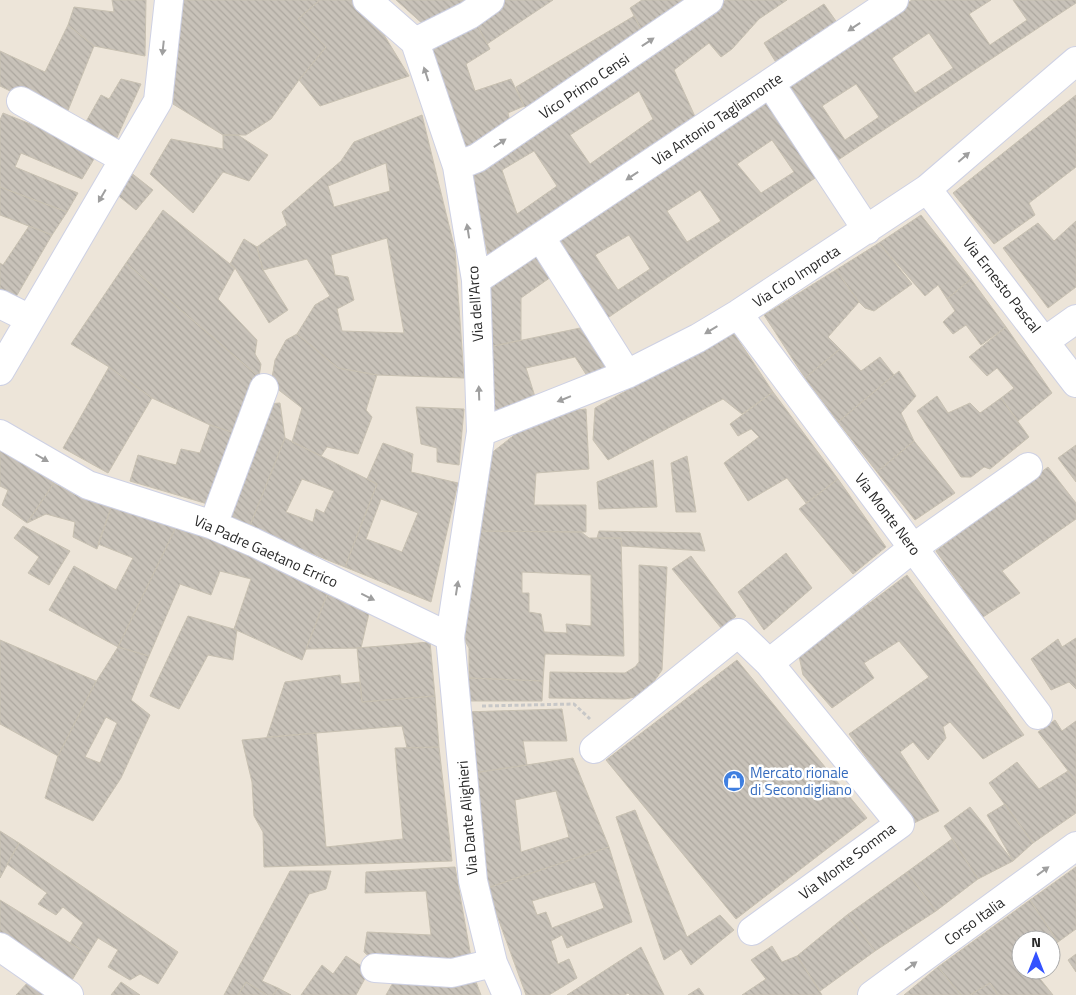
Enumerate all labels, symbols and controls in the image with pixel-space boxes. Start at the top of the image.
one-way arrow [847,22,861,32]
one-way arrow [642,37,655,47]
one-way arrow [159,41,167,57]
street label: Vico Primo Censi [534,47,634,125]
one-way arrow [422,67,429,82]
street label: Via Antonio Tagliamonte [647,67,787,171]
one-way arrow [493,138,506,148]
one-way arrow [958,151,970,163]
one-way arrow [625,171,638,181]
one-way arrow [98,189,107,202]
one-way arrow [463,223,471,239]
street label: Via Ernesto Pascal [957,232,1047,338]
street label: Via Ciro Improta [748,239,845,313]
street label: Via dell'Arco [461,265,489,343]
one-way arrow [704,326,717,335]
one-way arrow [475,384,483,400]
one-way arrow [556,395,571,403]
one-way arrow [36,454,49,463]
street label: Via Monte Nero [849,468,927,560]
street label: Via Padre Gaetano Errico [190,509,342,593]
one-way arrow [454,580,462,596]
one-way arrow [361,593,375,601]
street label: Via Dante Alighieri [451,760,483,876]
place label: Mercato rionale di Secondigliano [750,761,852,801]
shop icon: Mercato rionale di Secondigliano [722,769,746,793]
street label: Via Monte Somma [794,817,901,905]
one-way arrow [1036,866,1049,876]
street label: Corso Italia [939,891,1009,951]
north arrow [1011,930,1061,980]
text: N [1031,931,1041,952]
one-way arrow [904,961,918,971]

